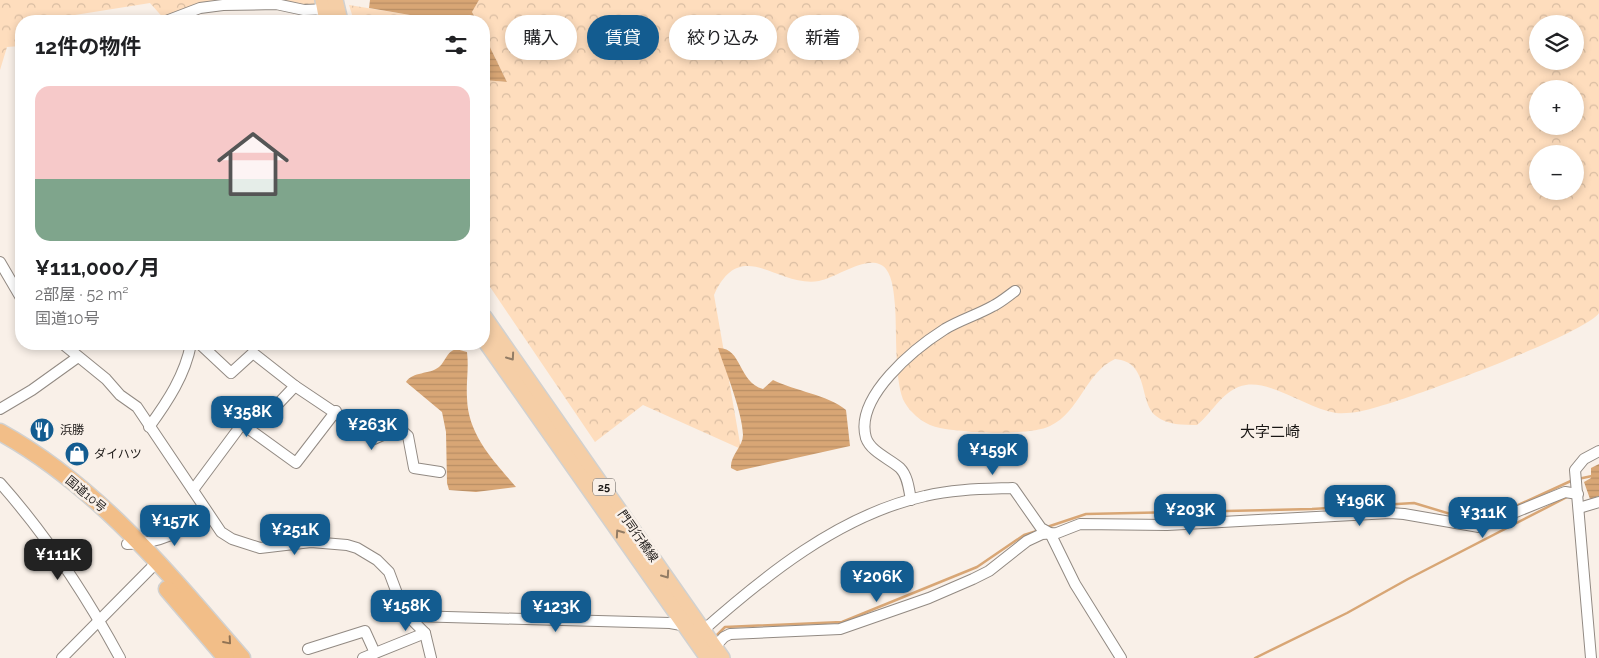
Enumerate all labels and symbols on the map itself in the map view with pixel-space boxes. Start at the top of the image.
one-way arrow [505,351,514,361]
pin: ¥358K [212,396,282,438]
pin: ¥263K [337,408,407,451]
restaurant icon: 浜勝 [29,417,55,443]
place label: 浜勝 [60,423,84,437]
district label: 大字二崎 [1240,423,1300,441]
pin: ¥159K [958,434,1028,476]
shop icon: ダイハツ [64,441,90,467]
place label: ダイハツ [94,447,142,461]
street label: 国道10号 [63,473,109,515]
road number: 25 [593,478,615,496]
pin: ¥196K [1325,484,1395,527]
pin: ¥203K [1155,494,1225,536]
pin: ¥311K [1448,496,1518,539]
pin: ¥157K [140,504,210,547]
street label: 門司行橋線 [615,507,661,565]
pin: ¥251K [260,514,330,556]
one-way arrow [616,529,625,539]
pin: ¥111K [23,538,93,581]
pin: ¥206K [842,560,912,603]
one-way arrow [660,569,669,579]
pin: ¥158K [371,590,441,632]
pin: ¥123K [521,590,591,633]
one-way arrow [222,636,231,645]

